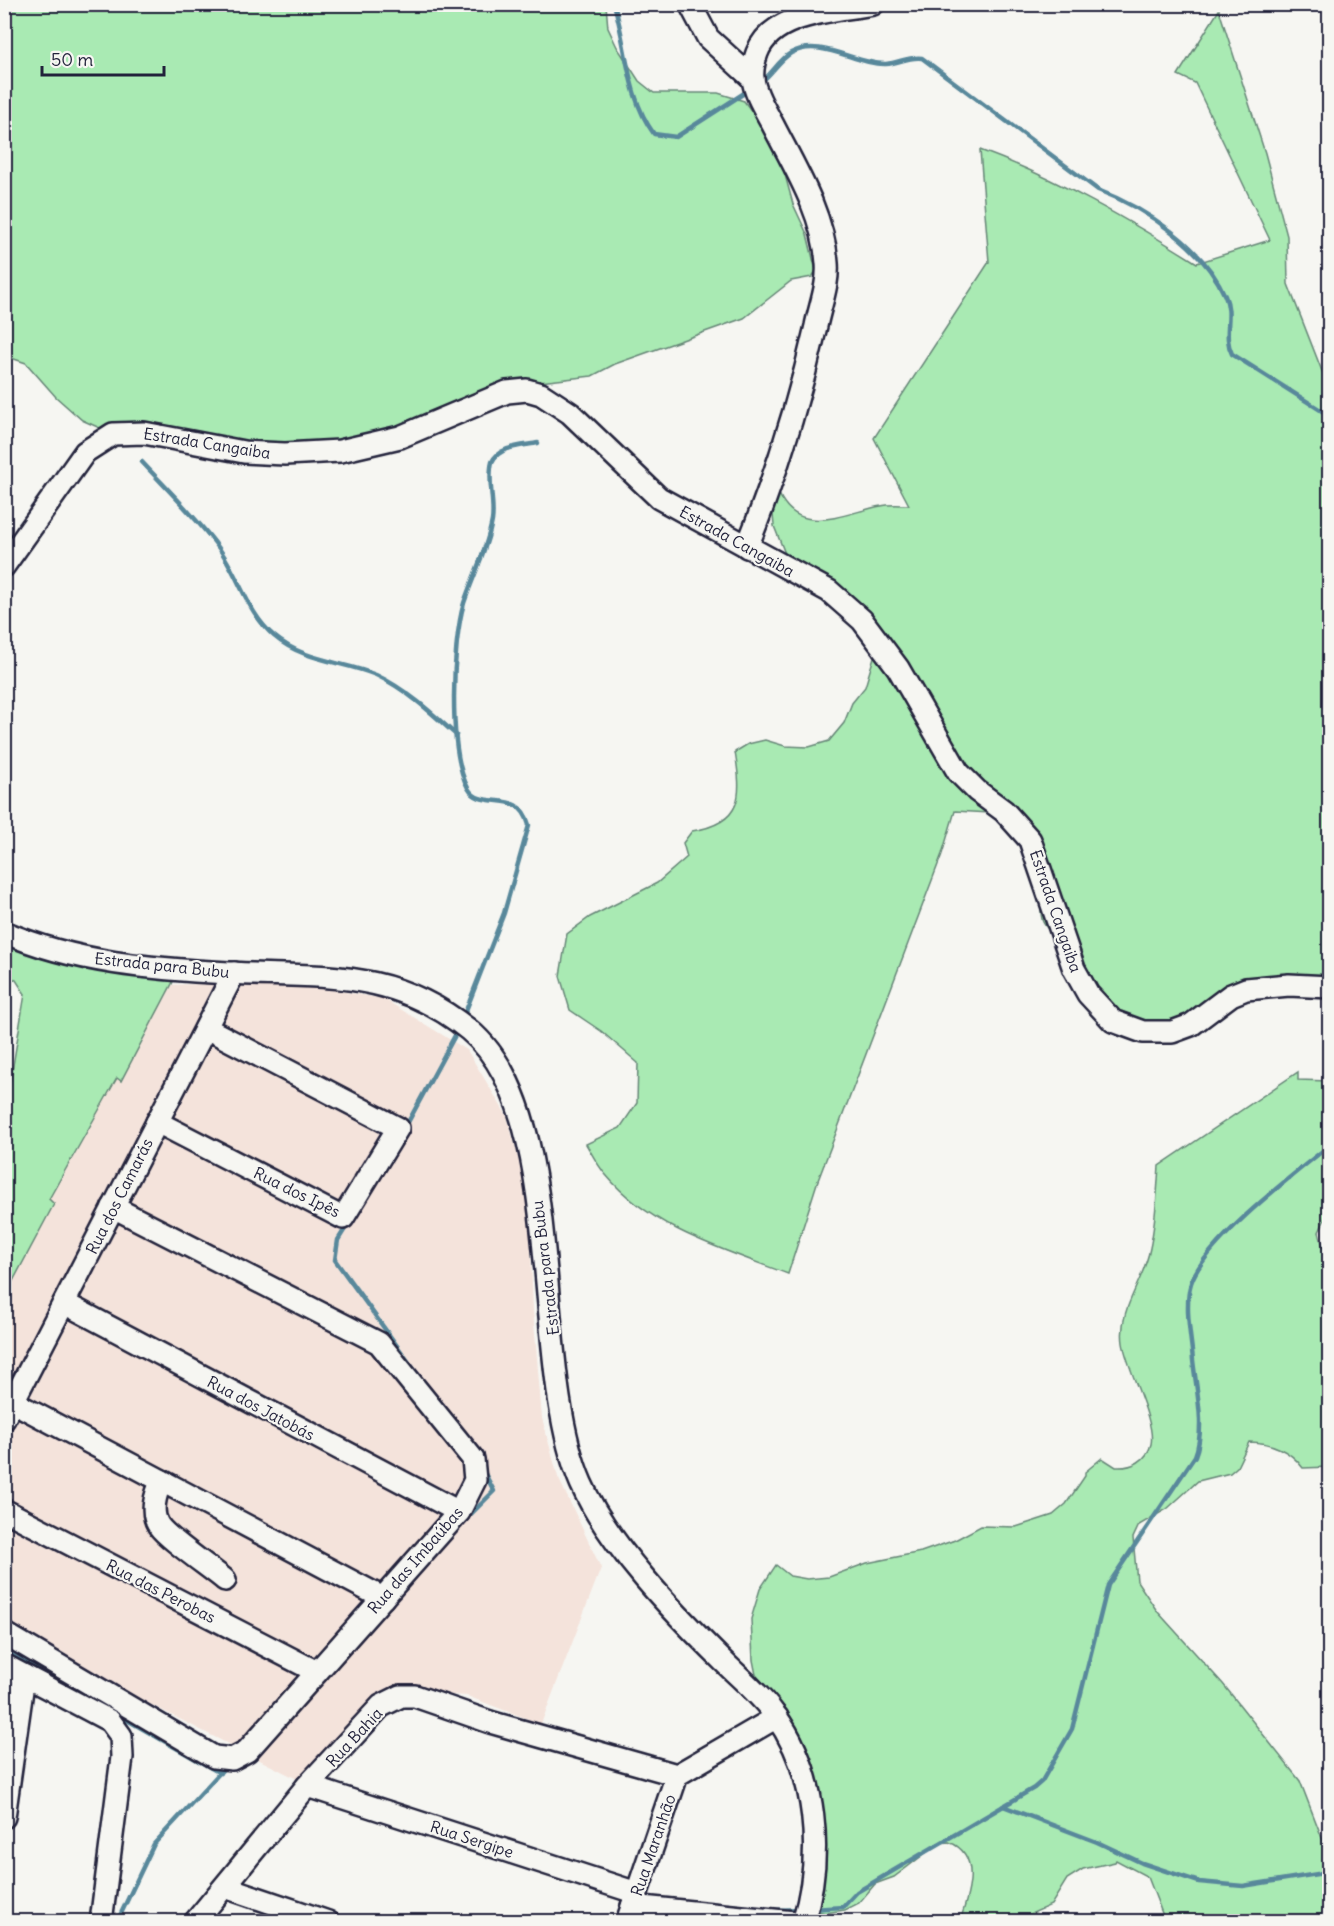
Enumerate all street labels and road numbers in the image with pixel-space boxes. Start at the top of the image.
street label: Estrada Cangaiba [142,423,272,463]
street label: Estrada Cangaiba [676,501,798,581]
street label: Estrada Cangaiba [1026,847,1086,975]
street label: Estrada para Bubu [94,948,230,982]
street label: Rua dos Camarás [81,1135,157,1257]
street label: Rua dos Ipês [251,1162,343,1222]
street label: Estrada para Bubu [527,1200,563,1336]
street label: Rua dos Jatobás [204,1371,318,1445]
street label: Rua das Imbaúbas [363,1502,467,1618]
street label: Rua das Perobas [103,1555,219,1627]
street label: Rua Bahia [321,1703,387,1771]
street label: Rua Maranhão [626,1791,680,1899]
street label: Rua Sergipe [428,1816,516,1862]

